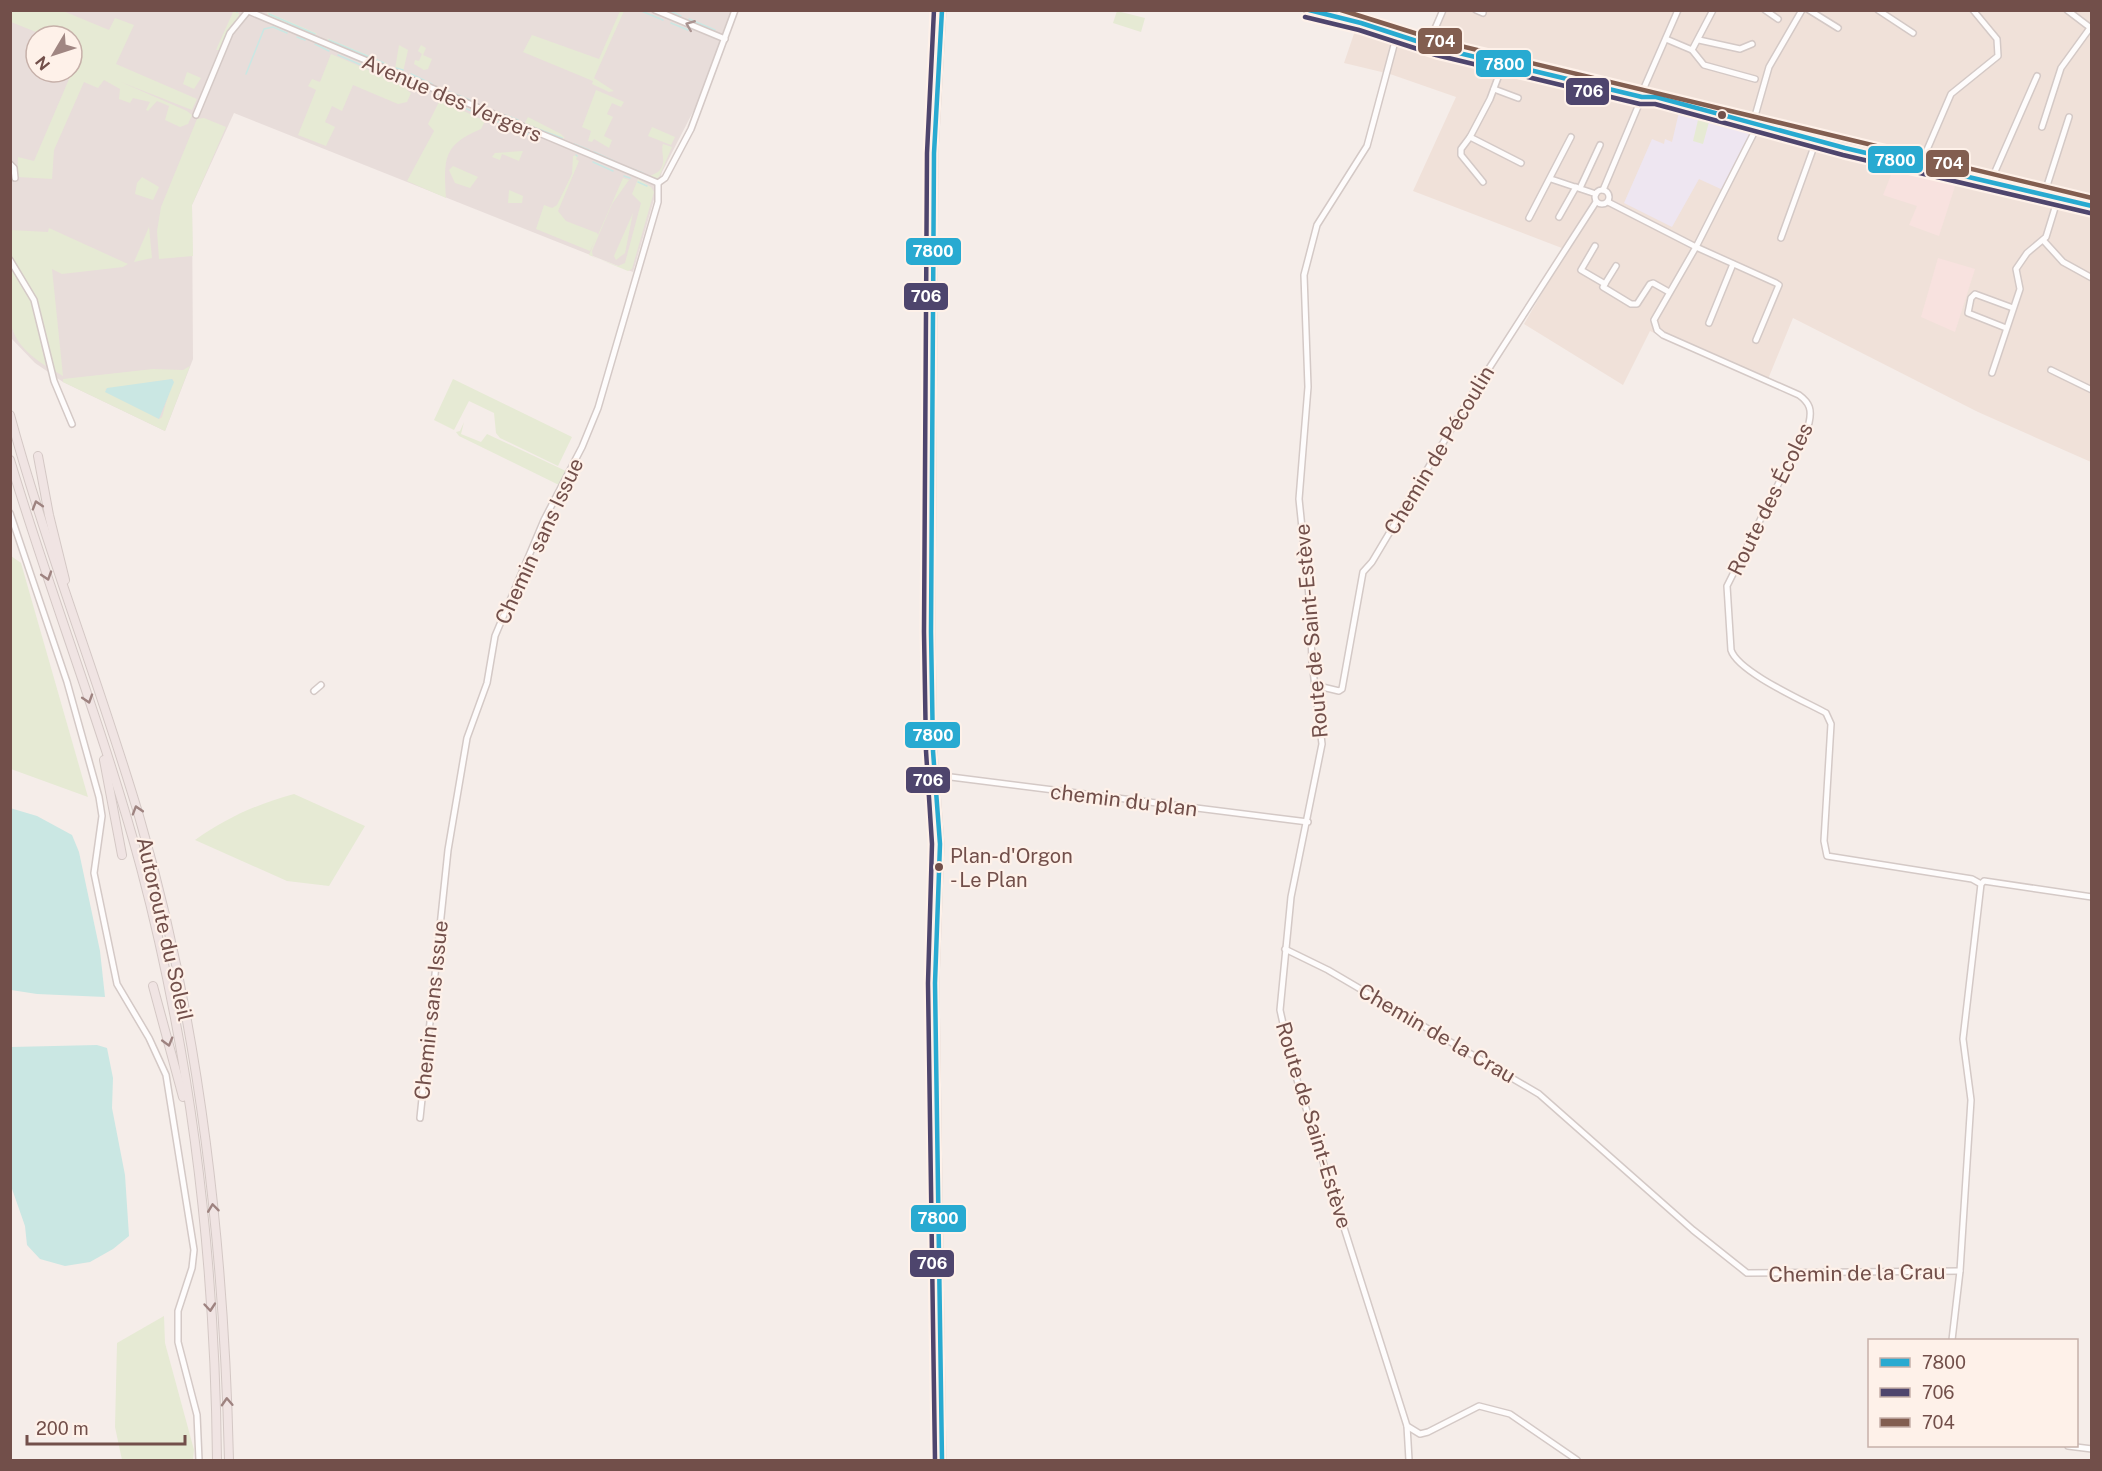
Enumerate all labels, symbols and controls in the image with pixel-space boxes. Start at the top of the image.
one-way arrow [685,20,696,32]
north arrow [24,24,84,84]
line badge: 704 [1417,27,1463,55]
text: 704 [1425,32,1456,51]
street label: Avenue des Vergers [358,49,546,147]
line badge: 7800 [1475,49,1532,78]
text: N [31,52,54,74]
text: 7800 [1483,55,1525,74]
line badge: 706 [1565,77,1610,106]
text: 706 [1573,82,1603,101]
unlabelled marker [1716,109,1728,121]
line badge: 7800 [1867,145,1924,174]
line badge: 704 [1925,149,1970,178]
text: 7800 [1874,151,1916,170]
text: 704 [1933,154,1964,173]
line badge: 7800 [905,237,962,266]
text: 7800 [912,242,954,261]
line badge: 706 [903,282,949,311]
text: 706 [911,287,941,306]
street label: Chemin de Pécoulin [1379,361,1499,539]
street label: Route des Écoles [1722,419,1818,579]
street label: Chemin sans Issue [490,454,588,628]
one-way arrow [32,500,44,511]
street label: Route de Saint-Estève [1289,523,1333,739]
one-way arrow [40,570,52,581]
one-way arrow [81,693,94,704]
line badge: 7800 [904,721,961,749]
text: 7800 [912,726,954,745]
line badge: 706 [905,766,951,794]
text: 706 [913,771,943,790]
street label: chemin du plan [1049,779,1199,821]
one-way arrow [132,805,144,816]
street label: Autoroute du Soleil [132,834,198,1024]
place label: Plan-d'Orgon - Le Plan [950,844,1073,892]
marker: Plan-d'Orgon - Le Plan [933,861,945,873]
street label: Chemin sans Issue [409,919,453,1101]
street label: Chemin de la Crau [1354,978,1520,1088]
street label: Route de Saint-Estève [1271,1019,1357,1231]
one-way arrow [161,1037,174,1047]
one-way arrow [207,1203,219,1212]
line badge: 7800 [910,1204,967,1233]
text: 7800 [917,1209,959,1228]
line badge: 706 [909,1249,955,1278]
text: 706 [917,1254,947,1273]
street label: Chemin de la Crau [1768,1259,1946,1287]
one-way arrow [204,1303,217,1312]
legend [1868,1339,2078,1447]
text: 7800 [1922,1352,1966,1373]
text: 706 [1922,1382,1955,1403]
one-way arrow [221,1398,234,1407]
scale bar [27,1408,184,1446]
text: 704 [1922,1412,1955,1433]
text: 200 m [36,1418,89,1439]

